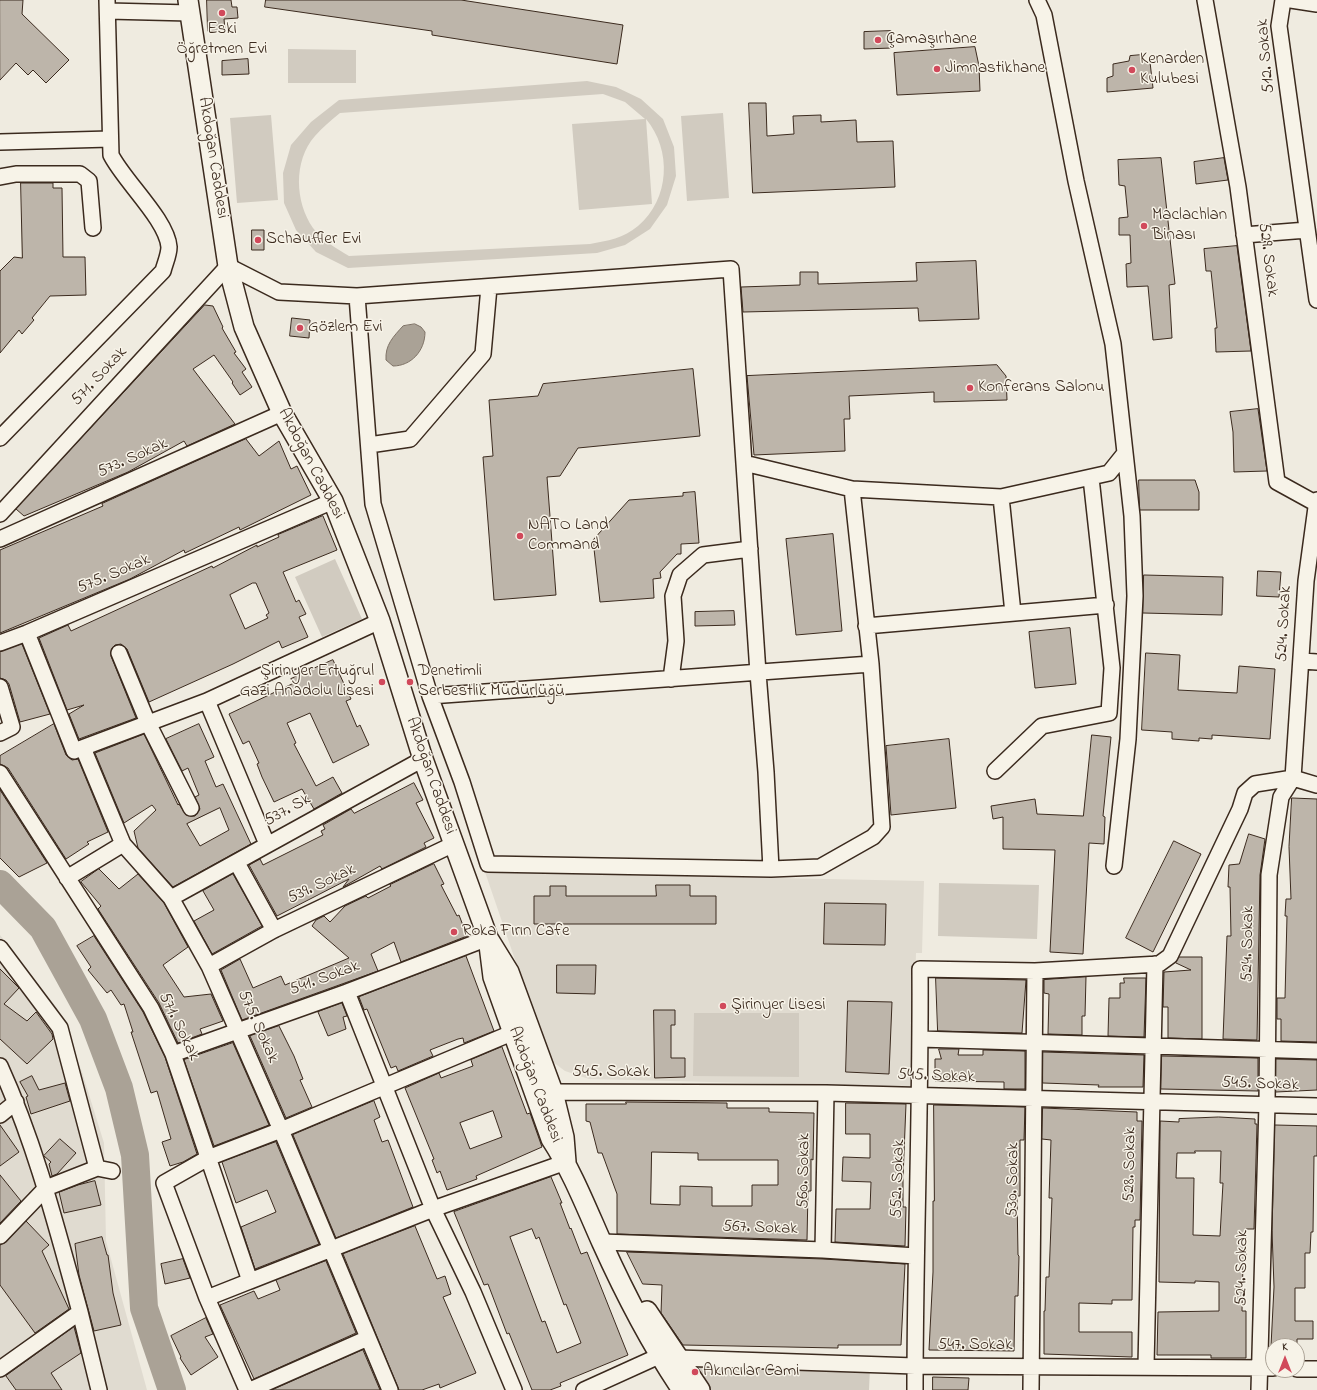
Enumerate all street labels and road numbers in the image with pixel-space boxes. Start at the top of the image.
street label: 512. Sokak [1254,18,1280,94]
street label: Akdoğan Caddesi [192,96,232,220]
street label: 529. Sokak [1252,222,1282,298]
street label: 571. Sokak [68,343,132,411]
street label: Akdoğan Caddesi [272,405,348,523]
street label: 573. Sokak [95,434,171,484]
street label: 575. Sokak [74,550,154,600]
street label: 524. Sokak [1273,585,1297,663]
street label: Akdoğan Caddesi [400,715,460,837]
street label: 537. Sk [261,790,315,832]
street label: 539. Sokak [285,860,359,910]
street label: 524. Sokak [1238,906,1260,982]
street label: 541. Sokak [287,957,363,1001]
street label: 575. Sokak [232,987,282,1067]
street label: 571. Sokak [153,990,203,1064]
street label: Akdoğan Caddesi [502,1024,566,1146]
street label: 545. Sokak [572,1063,650,1083]
street label: 545. Sokak [897,1065,975,1089]
street label: 545. Sokak [1221,1073,1299,1097]
street label: 528. Sokak [1120,1127,1142,1203]
street label: 560. Sokak [794,1133,816,1209]
street label: 552. Sokak [887,1139,911,1219]
street label: 530. Sokak [1003,1142,1025,1218]
street label: 567. Sokak [722,1217,798,1241]
street label: 524. Sokak [1232,1230,1254,1306]
street label: 547. Sokak [938,1336,1012,1356]

